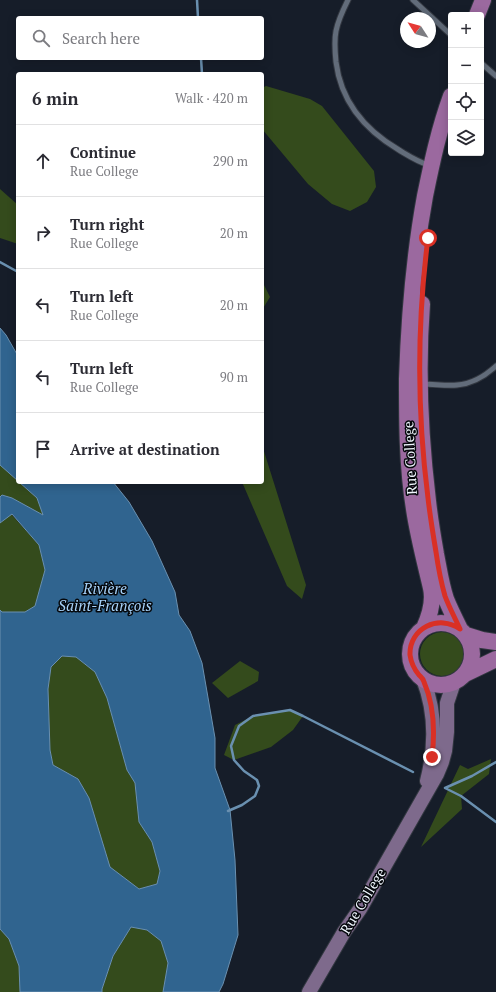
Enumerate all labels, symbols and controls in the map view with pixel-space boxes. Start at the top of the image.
north arrow [400,12,436,48]
map controls [448,12,484,156]
button: + [448,12,484,48]
search box [16,16,264,60]
icon: search [30,27,52,49]
text: Search here [62,28,140,48]
button: − [448,48,484,84]
button: locate [448,84,484,120]
text: 6 min [32,87,79,110]
text: Walk · 420 m [175,89,248,107]
button: layers [448,120,484,156]
text: Continue [70,142,136,162]
icon: ahead [32,150,54,172]
text: 290 m [213,152,248,170]
text: Rue College [70,162,138,180]
text: Turn right [70,214,145,234]
icon: right [32,222,54,244]
text: 20 m [220,224,248,242]
route start [419,229,437,247]
text: Rue College [70,234,138,252]
text: Turn left [70,286,134,306]
icon: left [32,294,54,316]
text: 20 m [220,296,248,314]
text: Rue College [70,306,138,324]
text: Turn left [70,358,134,378]
icon: left [32,366,54,388]
text: 90 m [220,368,248,386]
text: Rue College [70,378,138,396]
street label: Rue College [398,421,421,495]
icon: arrive [32,438,54,460]
text: Arrive at destination [70,439,220,459]
water label: Rivière Saint-François [58,578,152,615]
route end [423,748,441,766]
street label: Rue College [335,864,390,937]

